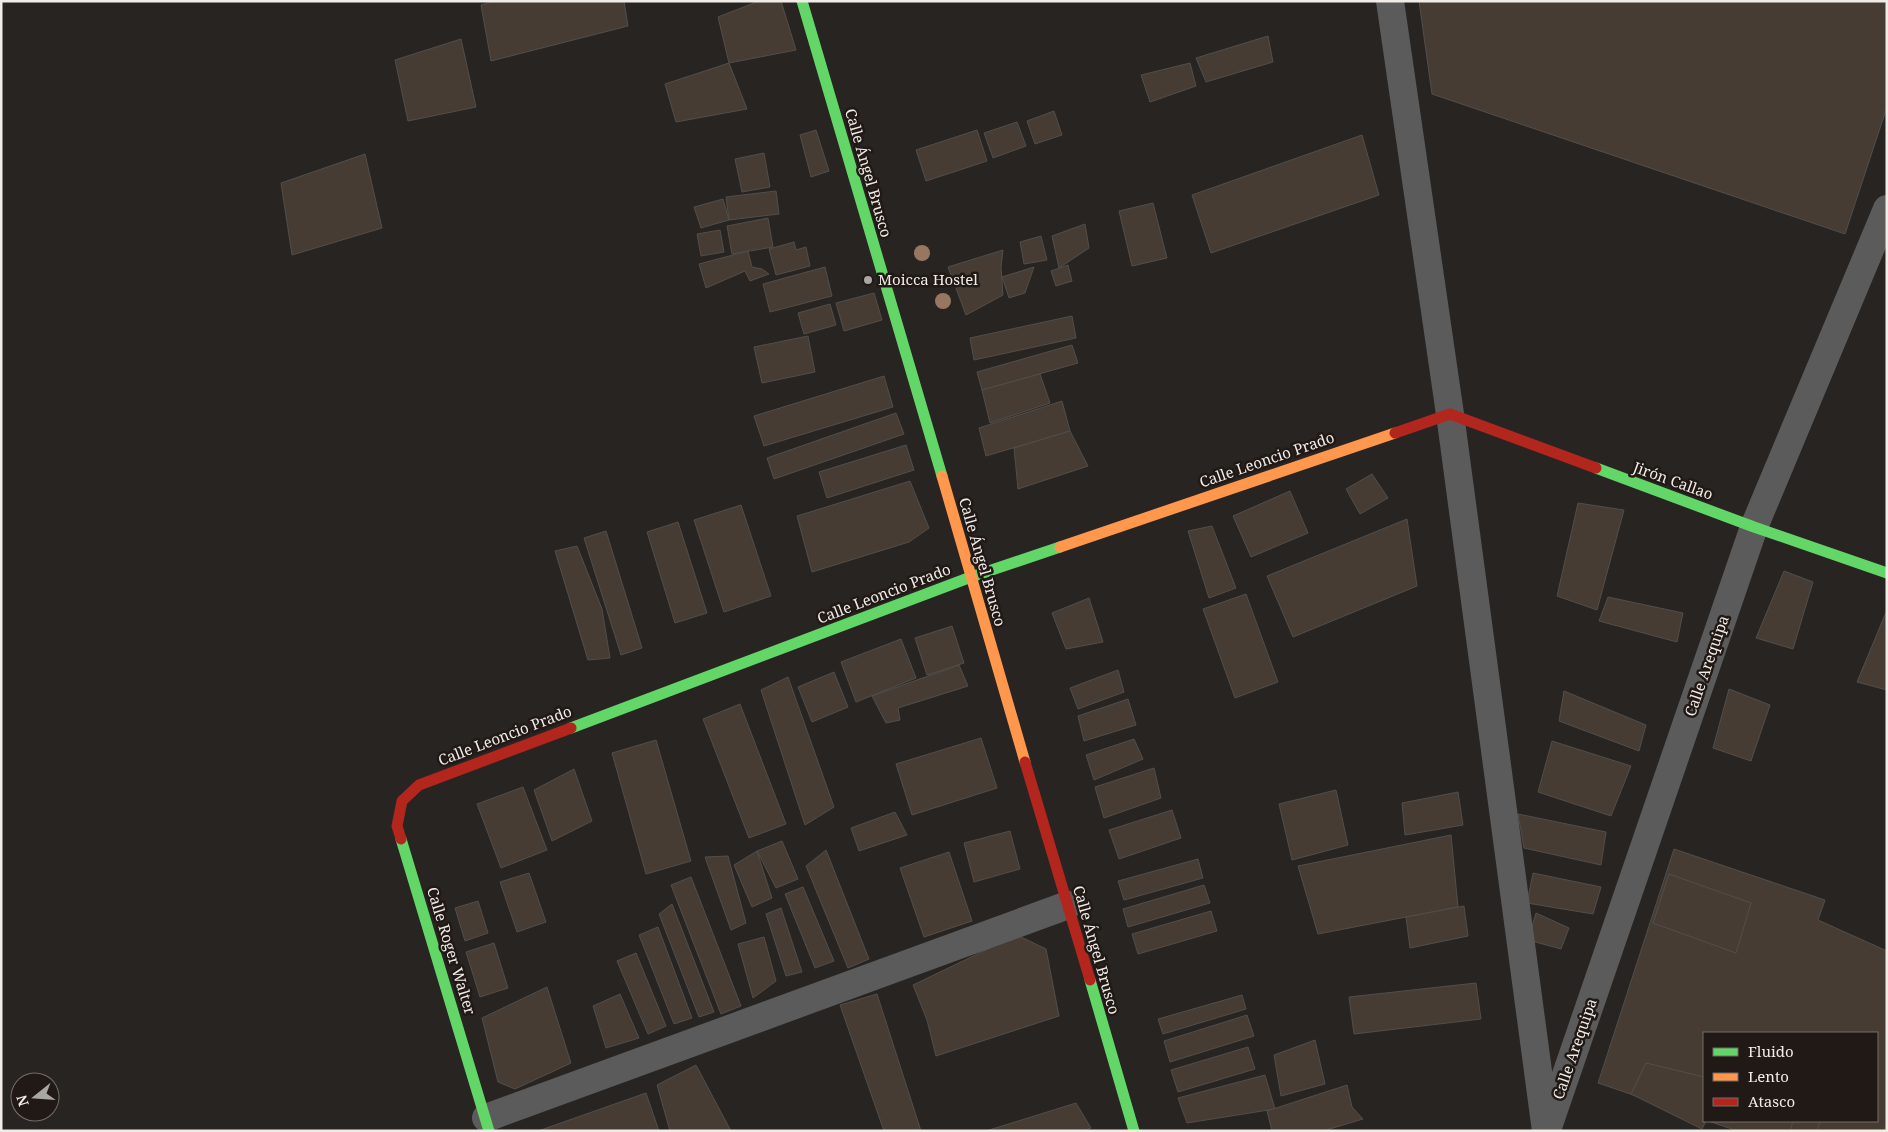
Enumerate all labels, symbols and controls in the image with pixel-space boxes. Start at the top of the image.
street label: Calle Ángel Brusco [841,106,897,239]
place label: Moicca Hostel [878,269,978,289]
marker: Moicca Hostel [862,274,874,286]
street label: Calle Leoncio Prado [1197,427,1337,492]
street label: Jirón Callao [1630,456,1716,504]
street label: Calle Ángel Brusco [955,495,1011,628]
street label: Calle Leoncio Prado [814,558,953,628]
street label: Calle Arequipa [1679,612,1733,719]
street label: Calle Leoncio Prado [435,700,574,770]
street label: Calle Ángel Brusco [1069,883,1125,1016]
street label: Calle Roger Walter [423,884,481,1017]
street label: Calle Arequipa [1547,995,1601,1102]
legend [1703,1032,1878,1122]
text: Fluido [1748,1041,1794,1061]
text: Lento [1748,1066,1789,1086]
north arrow [10,1072,60,1122]
text: Atasco [1748,1091,1795,1111]
text: N [11,1093,33,1109]

